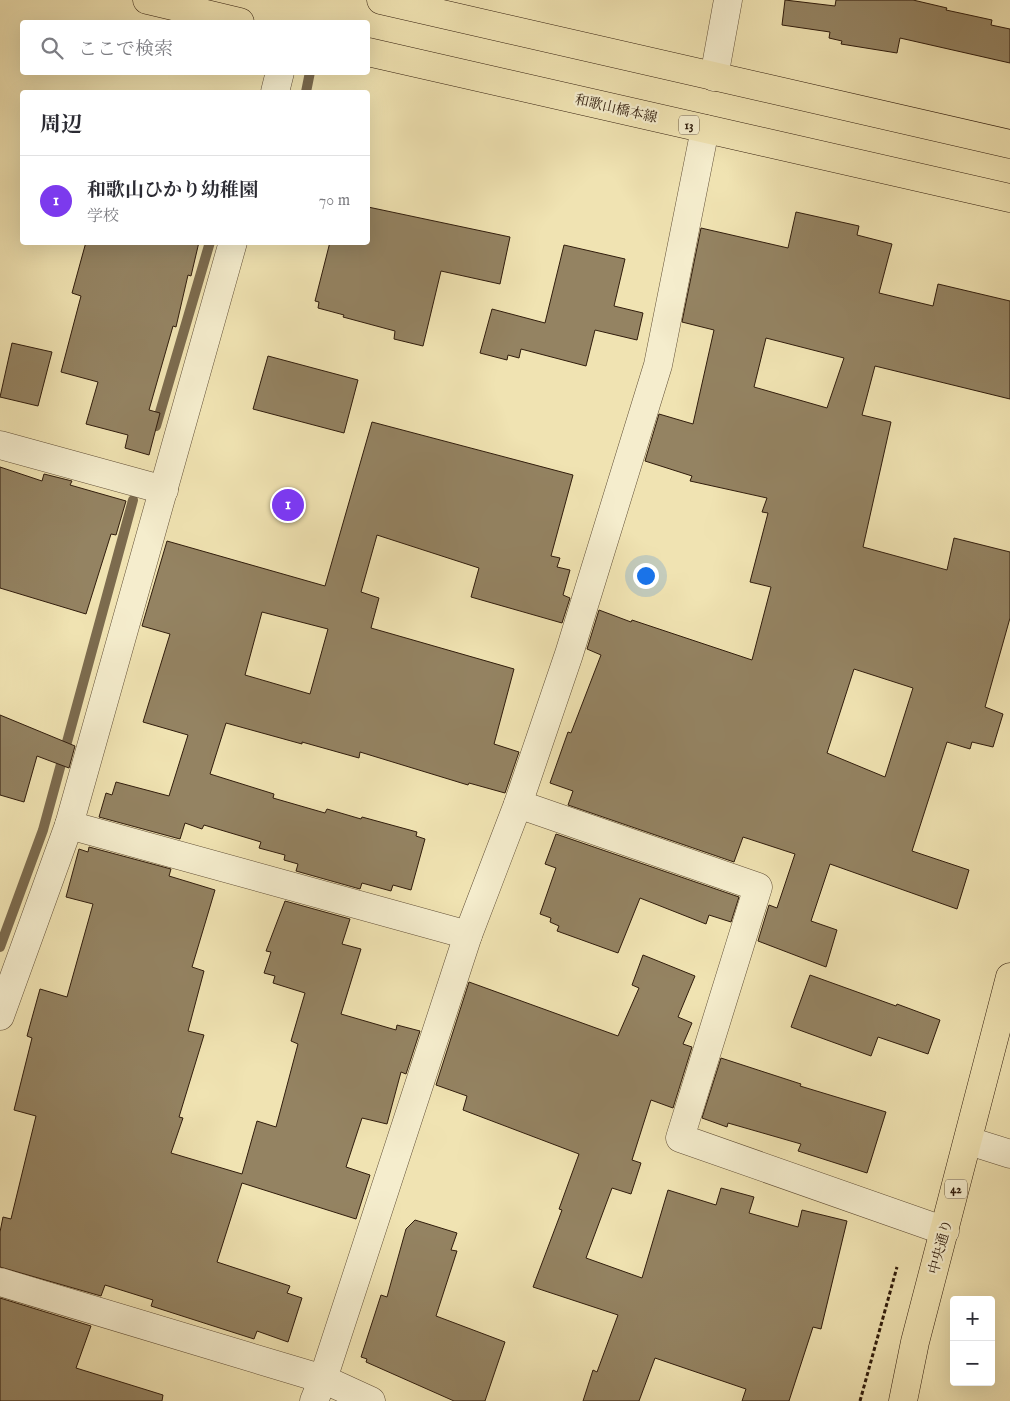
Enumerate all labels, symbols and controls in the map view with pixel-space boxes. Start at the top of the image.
search box [20,20,370,75]
icon: search [38,34,66,62]
text: ここで検索 [78,38,173,62]
street label: 和歌山橋本線 [573,91,659,127]
text: 周辺 [40,112,82,139]
road number: 13 [679,116,699,134]
text: 和歌山ひかり幼稚園 [87,179,258,203]
text: 1 [53,191,59,211]
text: 70 m [319,191,350,211]
text: 学校 [87,207,119,227]
pin: 1 [272,486,304,524]
your location [633,563,659,589]
road number: 42 [945,1180,967,1198]
street label: 中央通り [925,1218,957,1276]
map controls [950,1296,995,1386]
button: + [950,1296,995,1341]
button: − [950,1341,995,1386]

